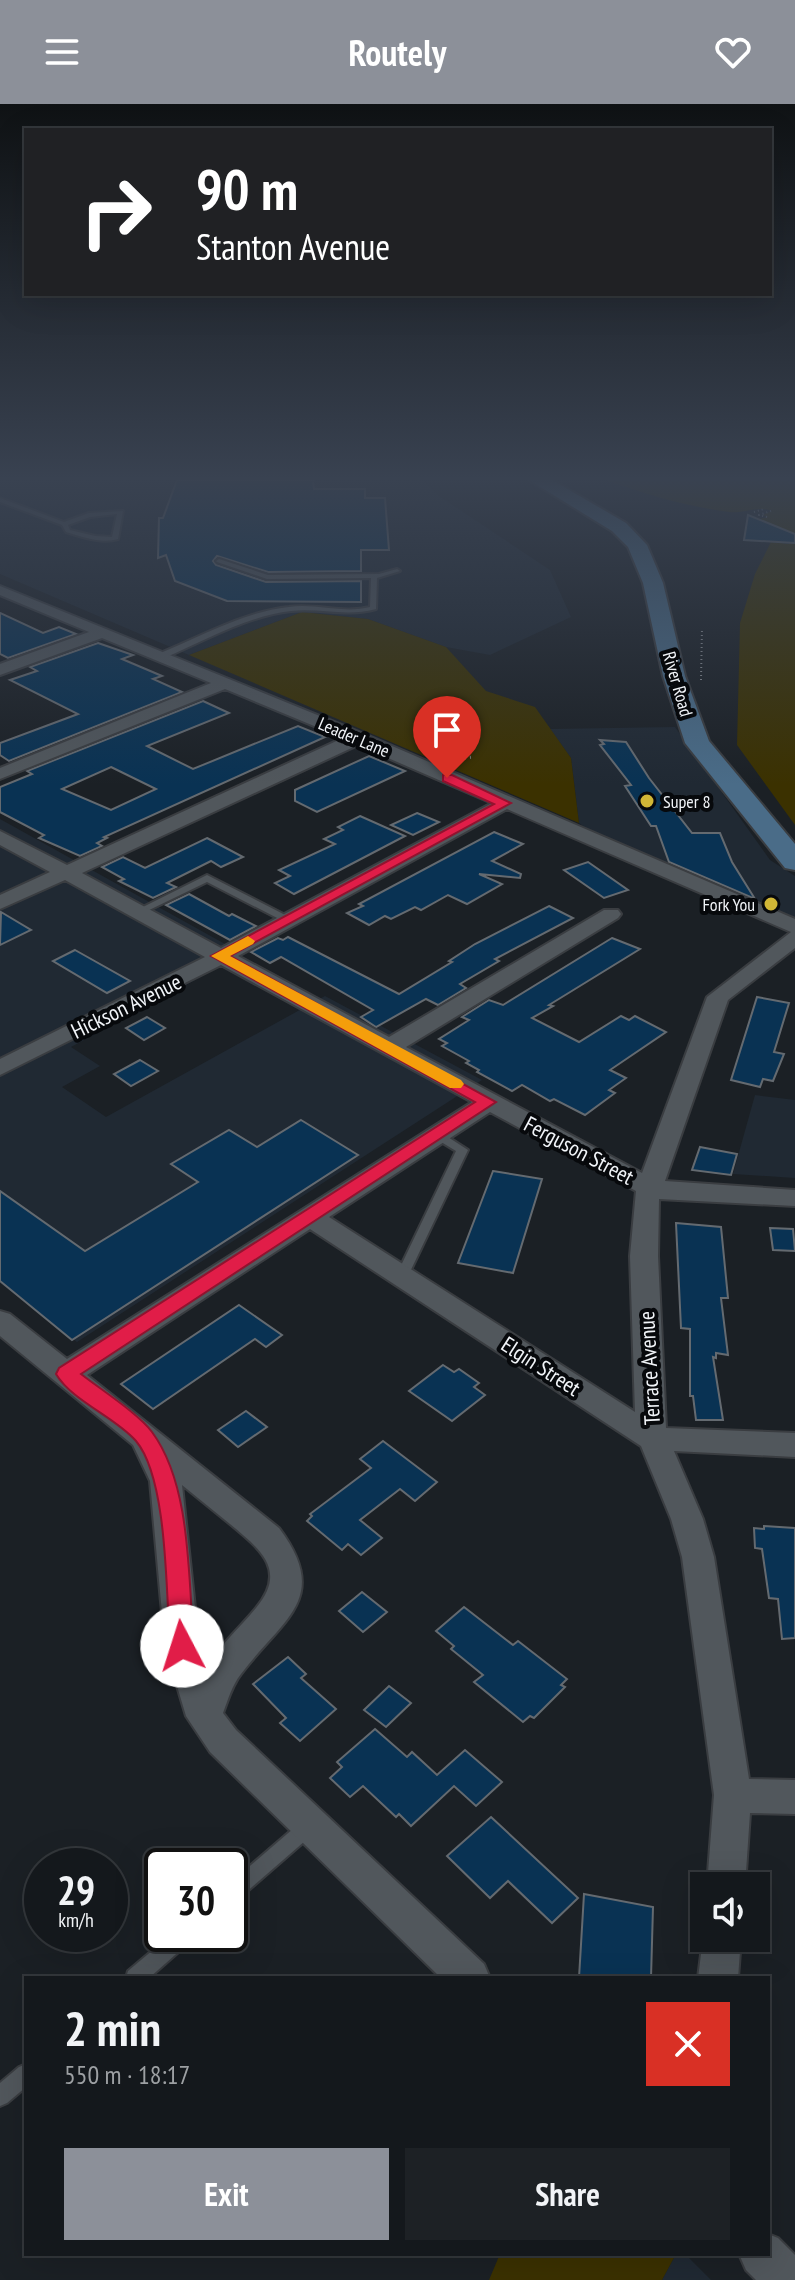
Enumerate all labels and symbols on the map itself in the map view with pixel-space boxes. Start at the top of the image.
street label: River Road [658,649,698,719]
pin [413,696,481,778]
street label: Leader Lane [315,712,393,762]
place label: Super 8 [663,790,711,813]
marker: Super 8 [638,792,656,810]
place label: Fork You [702,893,755,916]
marker: Fork You [762,895,780,913]
street label: Hickson Avenue [66,967,186,1045]
street label: Ferguson Street [519,1109,639,1191]
street label: Terrace Avenue [632,1310,666,1426]
street label: Elgin Street [496,1330,586,1402]
position arrow [140,1604,224,1688]
speed limit sign: 30 [144,1848,248,1952]

